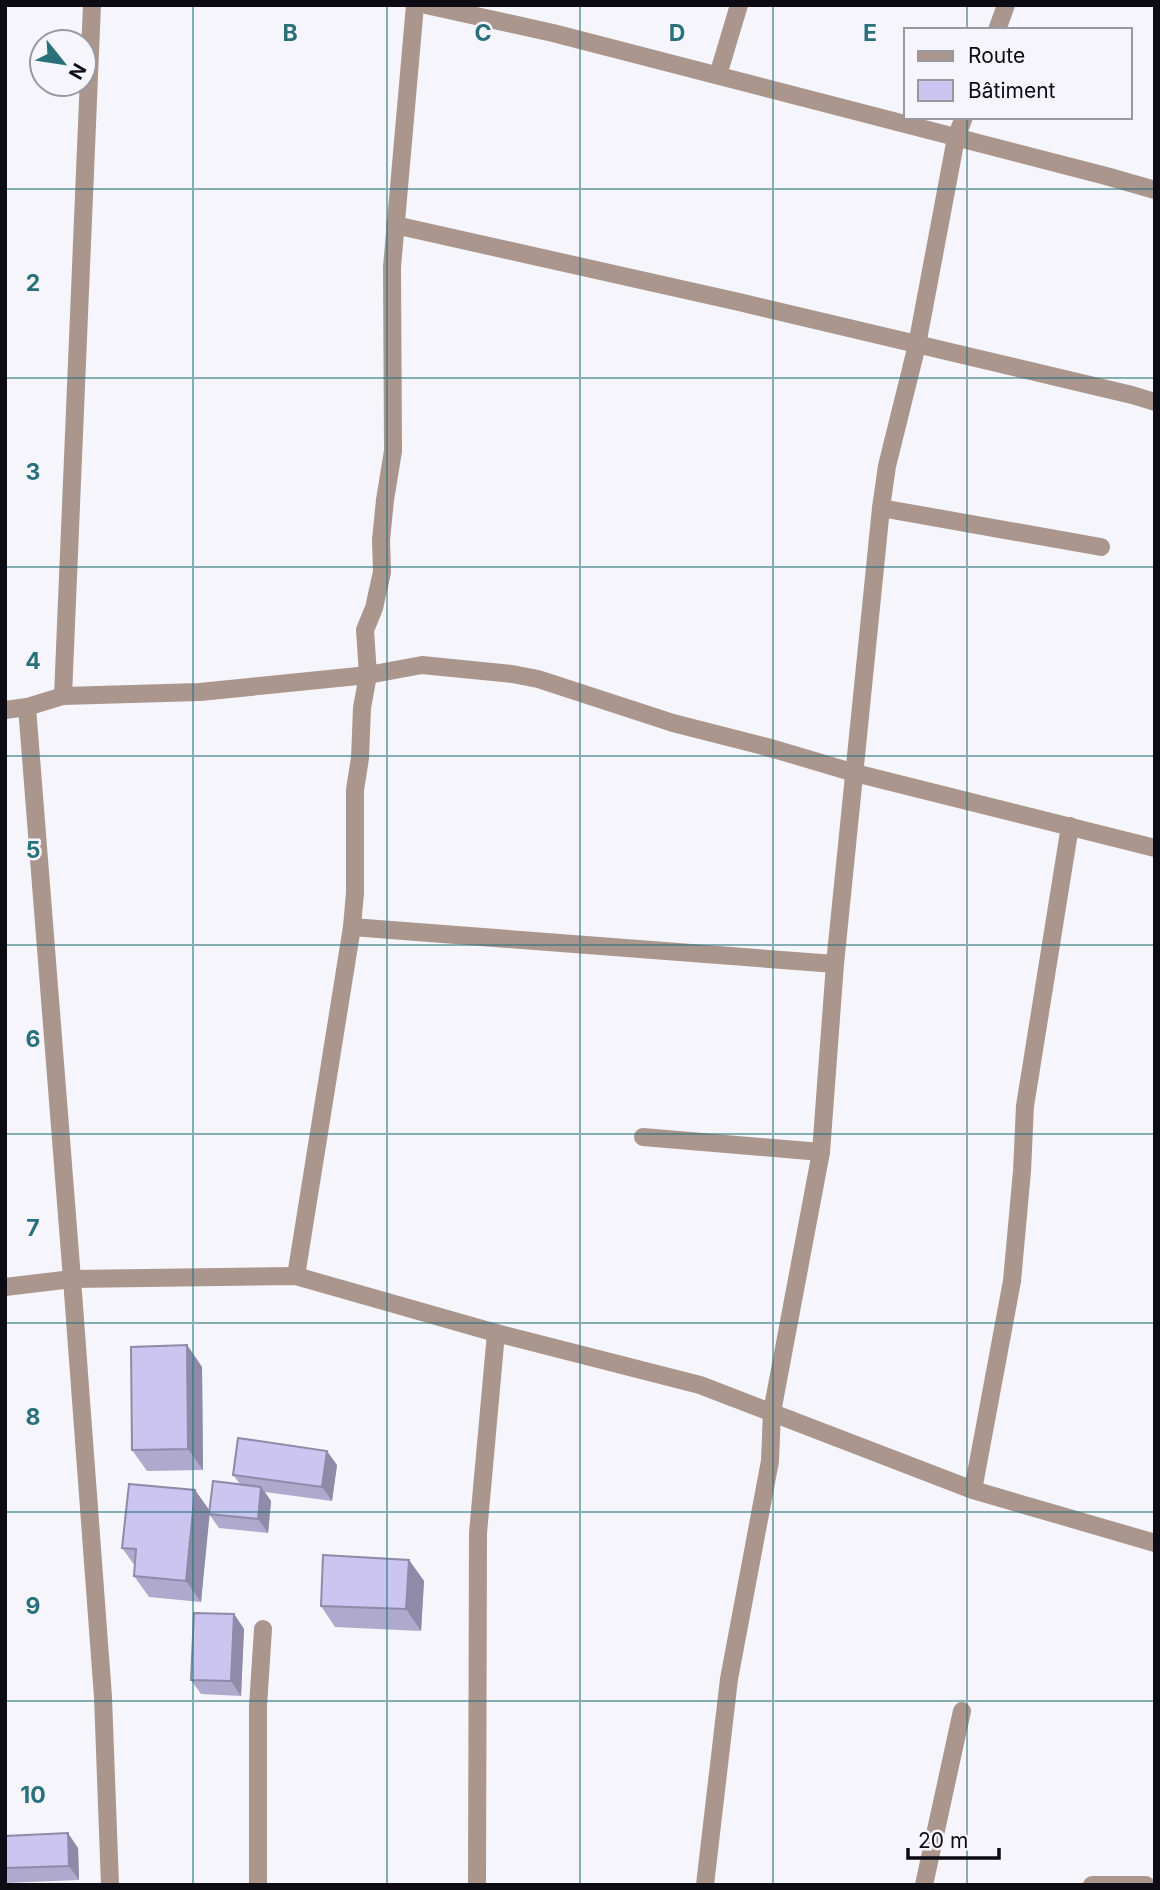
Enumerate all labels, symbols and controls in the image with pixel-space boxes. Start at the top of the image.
text: B [282,19,298,47]
text: C [474,19,492,47]
text: D [669,19,685,47]
text: E [863,19,877,47]
north arrow [28,28,98,98]
legend [904,28,1132,119]
text: Route [968,43,1025,68]
text: N [64,59,91,83]
text: Bâtiment [968,78,1056,103]
text: 2 [26,269,40,297]
text: 3 [26,458,40,486]
text: 4 [25,647,41,675]
text: 5 [26,836,40,864]
text: 6 [26,1025,40,1053]
text: 7 [26,1214,40,1242]
text: 8 [26,1403,40,1431]
text: 9 [26,1592,40,1620]
text: 10 [20,1781,46,1809]
scale bar [908,1816,999,1860]
text: 20 m [918,1828,968,1853]

